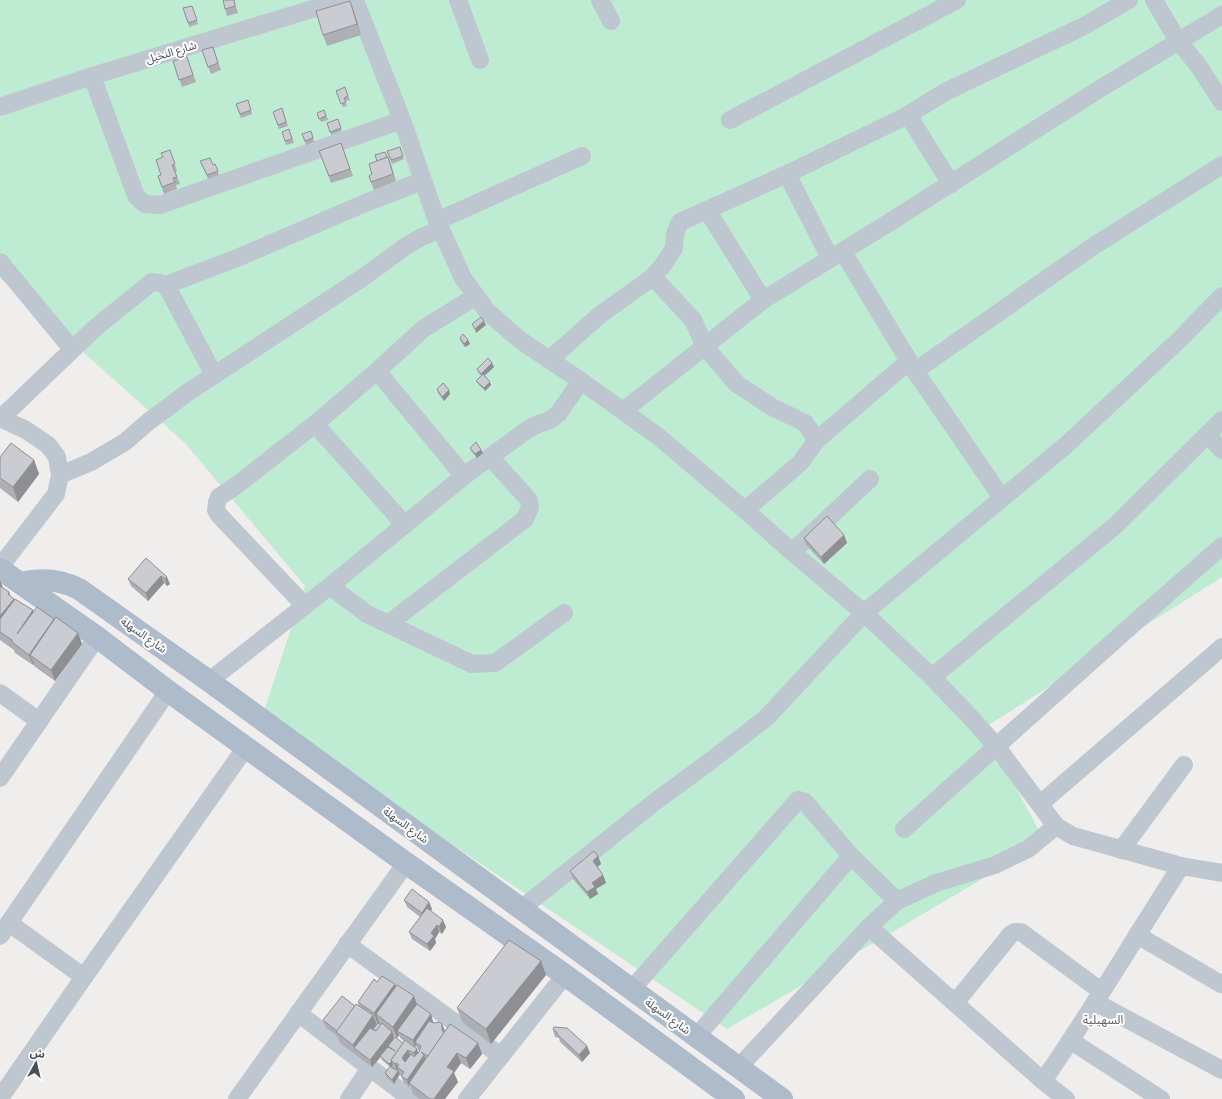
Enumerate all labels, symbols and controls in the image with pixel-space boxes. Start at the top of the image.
street label: شارع النخيل [144,39,199,67]
street label: شارع السهلة [118,615,169,657]
street label: شارع السهلة [380,805,431,847]
street label: شارع السهلة [642,996,693,1038]
district label: السهيلية [1083,1013,1123,1028]
north arrow [16,1043,56,1083]
text: ش [29,1046,46,1061]

